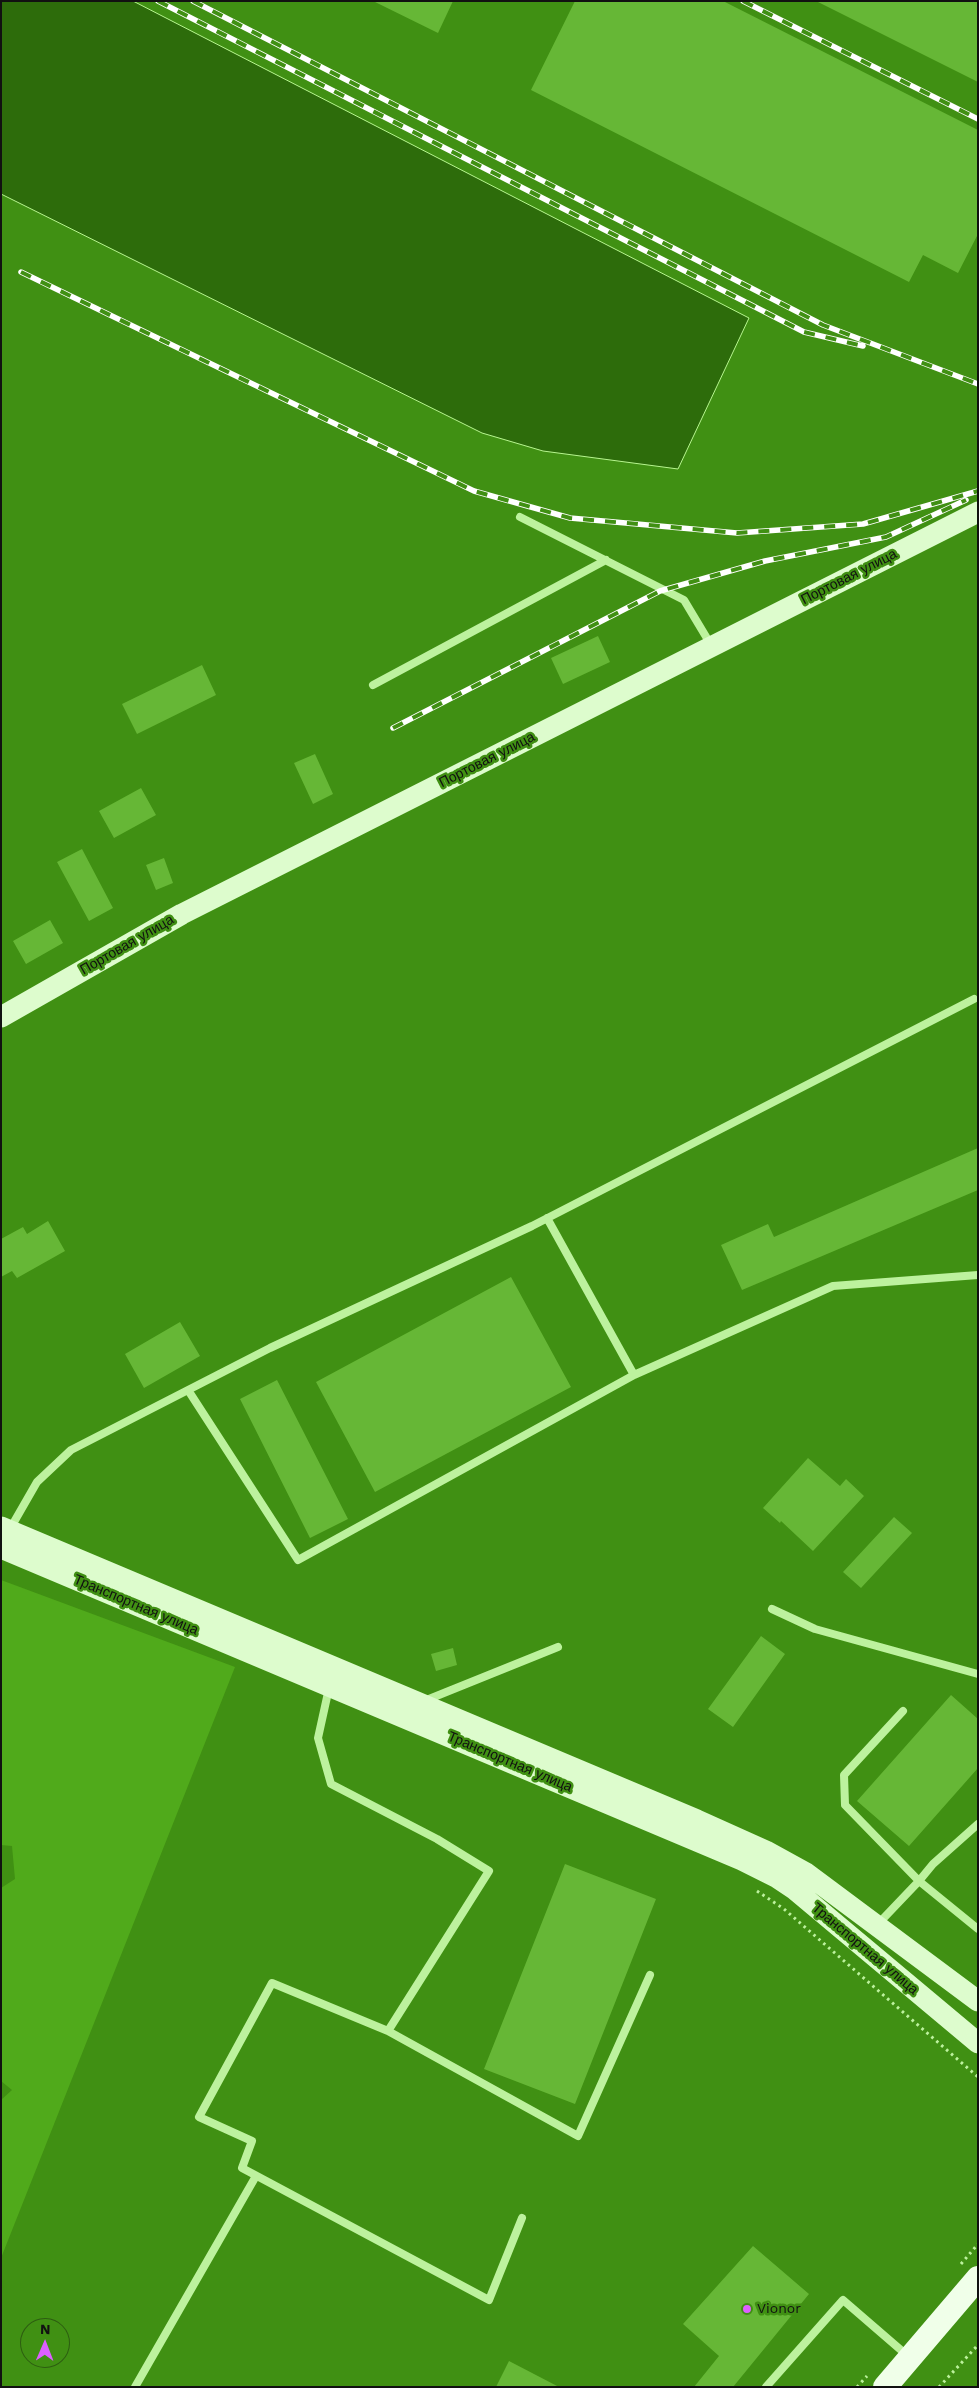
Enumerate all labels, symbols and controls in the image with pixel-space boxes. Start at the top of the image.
street label: Портовая улица [798,546,900,608]
street label: Портовая улица [436,729,538,791]
street label: Портовая улица [77,911,177,979]
street label: Транспортная улица [71,1571,201,1639]
street label: Транспортная улица [445,1728,575,1796]
street label: Транспортная улица [808,1900,922,1998]
place label: Vionor [757,2301,801,2317]
marker: Vionor [741,2303,753,2315]
north arrow [20,2318,70,2368]
text: N [40,2321,51,2337]

